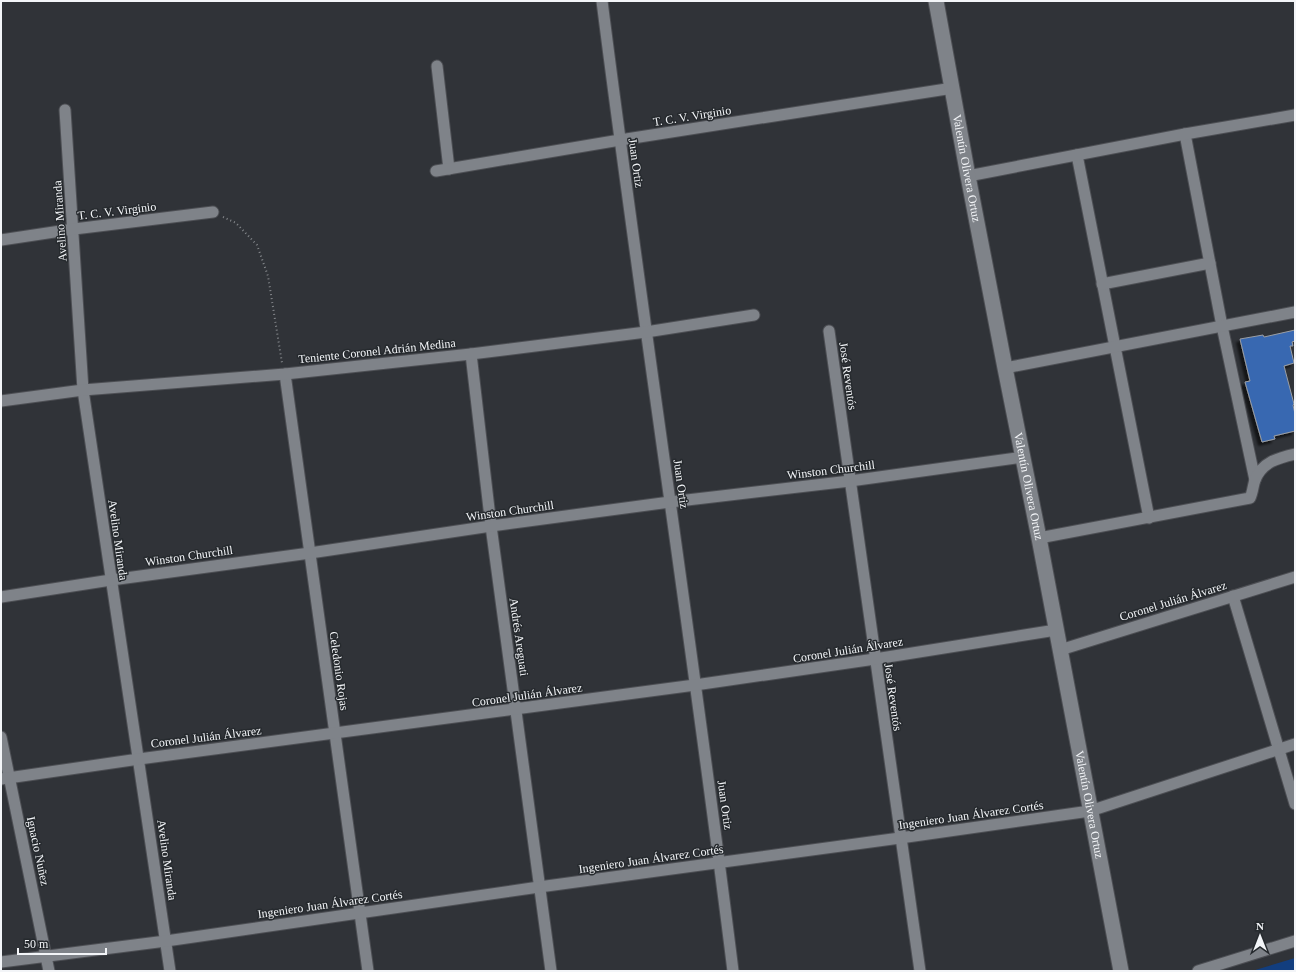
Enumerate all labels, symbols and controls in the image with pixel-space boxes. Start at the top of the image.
street label: T. C. V. Virginio [652,103,732,129]
street label: Valentín Olivera Ortuz [950,113,984,223]
street label: Juan Ortiz [626,137,646,189]
street label: Avelino Miranda [50,179,70,262]
street label: T. C. V. Virginio [77,199,157,223]
street label: Teniente Coronel Adrián Medina [298,336,457,366]
street label: José Reventós [836,341,860,411]
street label: Valentín Olivera Ortuz [1011,431,1046,541]
street label: Juan Ortiz [671,458,691,510]
street label: Winston Churchill [786,458,876,482]
street label: Winston Churchill [465,498,555,524]
street label: Avelino Miranda [105,499,131,582]
street label: Winston Churchill [144,543,234,569]
street label: Coronel Julián Álvarez [1118,578,1228,624]
street label: Andrés Areguati [507,597,532,678]
street label: Celedonio Rojas [327,631,352,712]
street label: Coronel Julián Álvarez [792,634,904,666]
street label: José Reventós [881,662,905,732]
street label: Coronel Julián Álvarez [471,680,583,710]
street label: Coronel Julián Álvarez [150,723,262,751]
street label: Valentín Olivera Ortuz [1072,749,1107,860]
street label: Juan Ortiz [715,779,735,831]
street label: Ingeniero Juan Álvarez Cortés [898,798,1045,832]
street label: Ignacio Nuñez [24,815,52,887]
street label: Avelino Miranda [154,819,180,902]
street label: Ingeniero Juan Álvarez Cortés [578,842,725,876]
street label: Ingeniero Juan Álvarez Cortés [257,887,404,921]
north arrow [1240,916,1280,956]
text: N [1256,920,1264,932]
scale bar [18,930,106,956]
text: 50 m [24,937,49,951]

